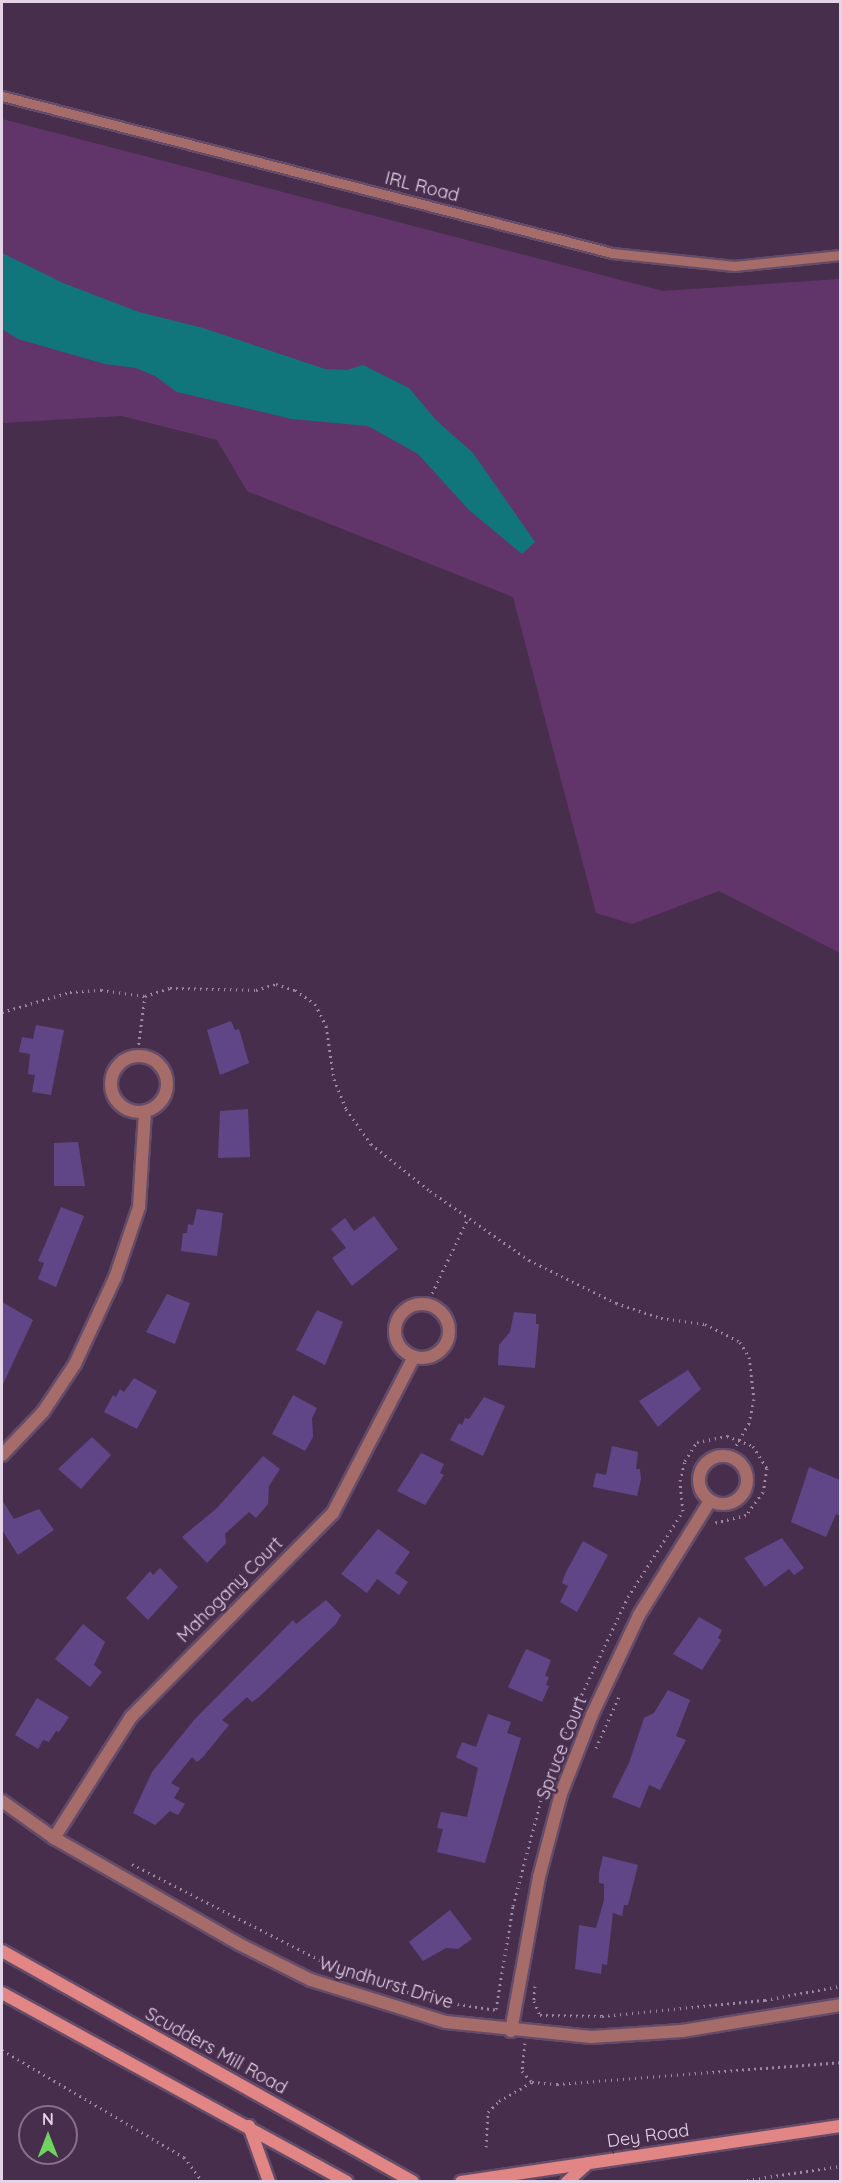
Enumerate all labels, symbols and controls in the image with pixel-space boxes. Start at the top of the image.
street label: IRL Road [383,167,461,207]
street label: Mahogany Court [173,1533,287,1647]
street label: Spruce Court [532,1693,592,1803]
street label: Wyndhurst Drive [316,1952,456,2014]
street label: Scudders Mill Road [141,2003,291,2099]
north arrow [18,2105,78,2165]
text: N [42,2109,54,2129]
street label: Dey Road [605,2120,691,2152]

